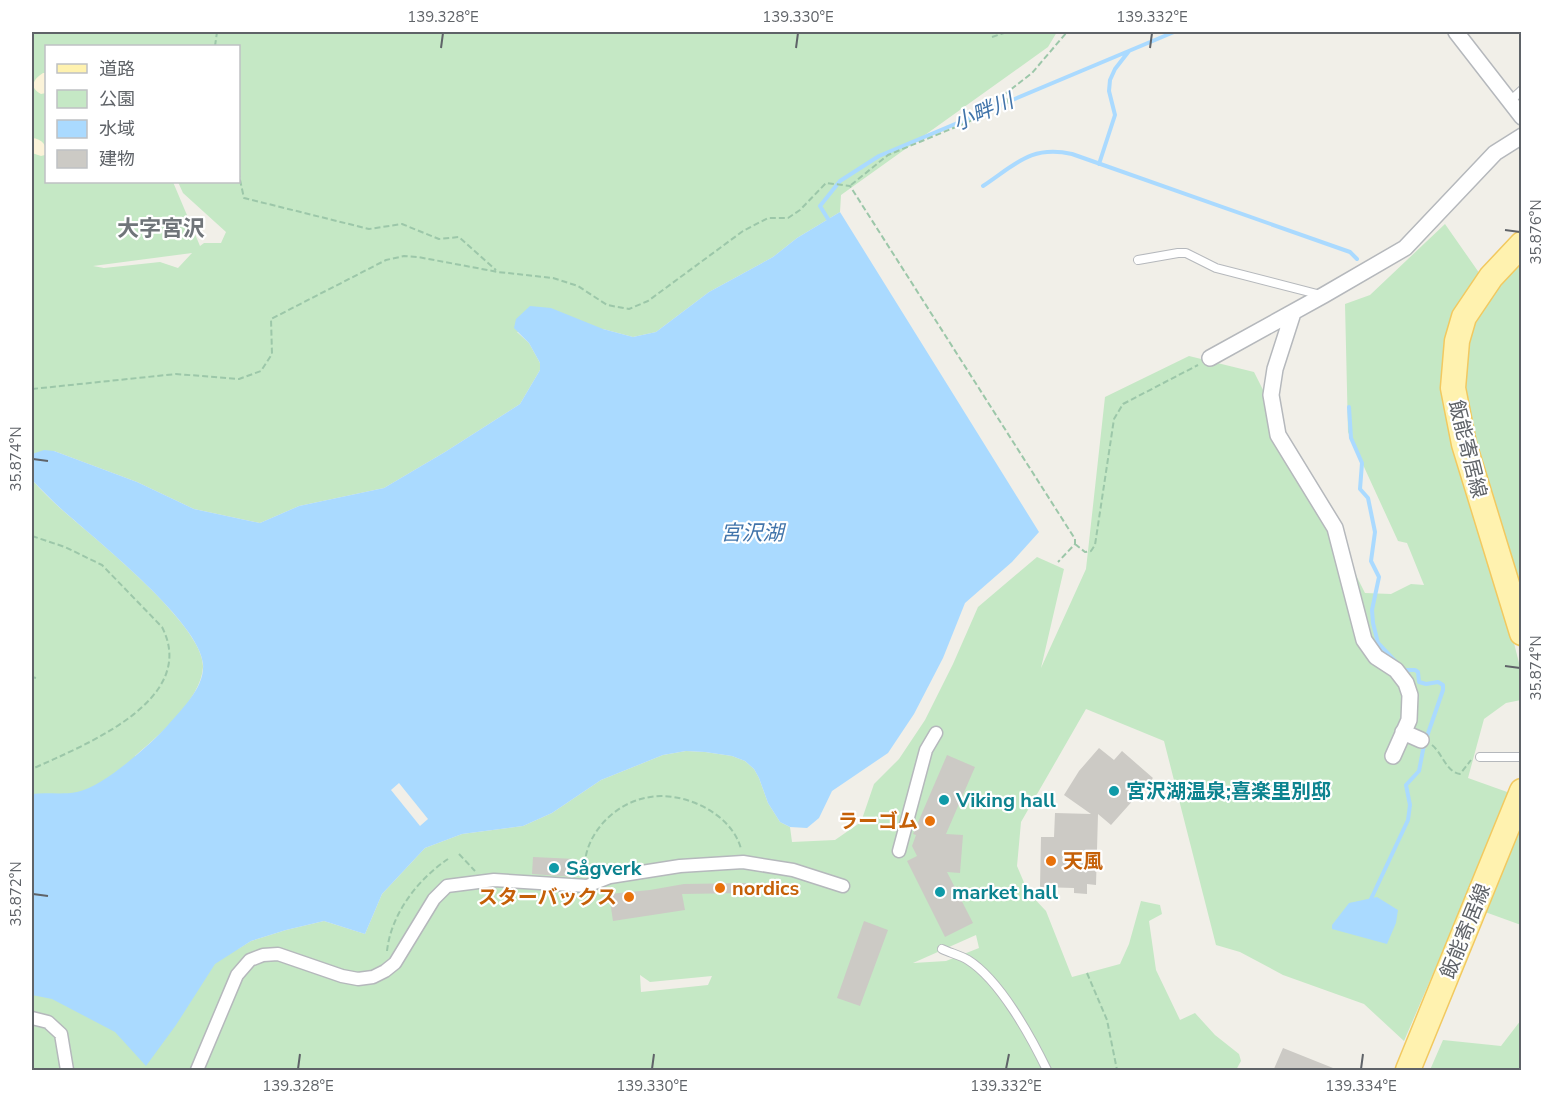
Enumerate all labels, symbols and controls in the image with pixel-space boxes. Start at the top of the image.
text: 139.328°E [407,7,479,27]
text: 139.330°E [762,7,834,27]
text: 139.332°E [1116,7,1188,27]
legend [45,45,240,183]
text: 道路 [99,57,135,81]
water label: 小畔川 [949,86,1019,137]
text: 公園 [99,87,135,111]
text: 水域 [99,117,135,141]
text: 建物 [99,147,135,171]
text: 35.876°N [1526,199,1546,265]
district label: 大字宮沢 [117,214,205,244]
street label: 飯能寄居線 [1442,397,1493,501]
text: 35.874°N [6,426,26,492]
water label: 宮沢湖 [721,519,786,547]
text: 35.874°N [1526,635,1546,701]
place label: 宮沢湖温泉;喜楽里別邸 [1126,778,1331,805]
marker: 宮沢湖温泉;喜楽里別邸 [1107,784,1121,798]
place label: Viking hall [955,787,1056,814]
marker: Viking hall [937,793,951,807]
place label: ラーゴム [838,808,918,835]
marker: ラーゴム [923,814,937,828]
place label: 天風 [1063,848,1103,875]
marker: 天風 [1044,854,1058,868]
place label: Sågverk [566,855,643,882]
text: 35.872°N [6,861,26,927]
marker: Sågverk [547,861,561,875]
place label: nordics [732,875,799,902]
place label: market hall [952,879,1059,906]
street label: 飯能寄居線 [1434,880,1497,983]
marker: nordics [713,881,727,895]
place label: スターバックス [478,884,617,911]
marker: market hall [933,885,947,899]
marker: スターバックス [622,890,636,904]
text: 139.328°E [262,1076,334,1096]
text: 139.330°E [616,1076,688,1096]
text: 139.332°E [970,1076,1042,1096]
text: 139.334°E [1325,1076,1397,1096]

